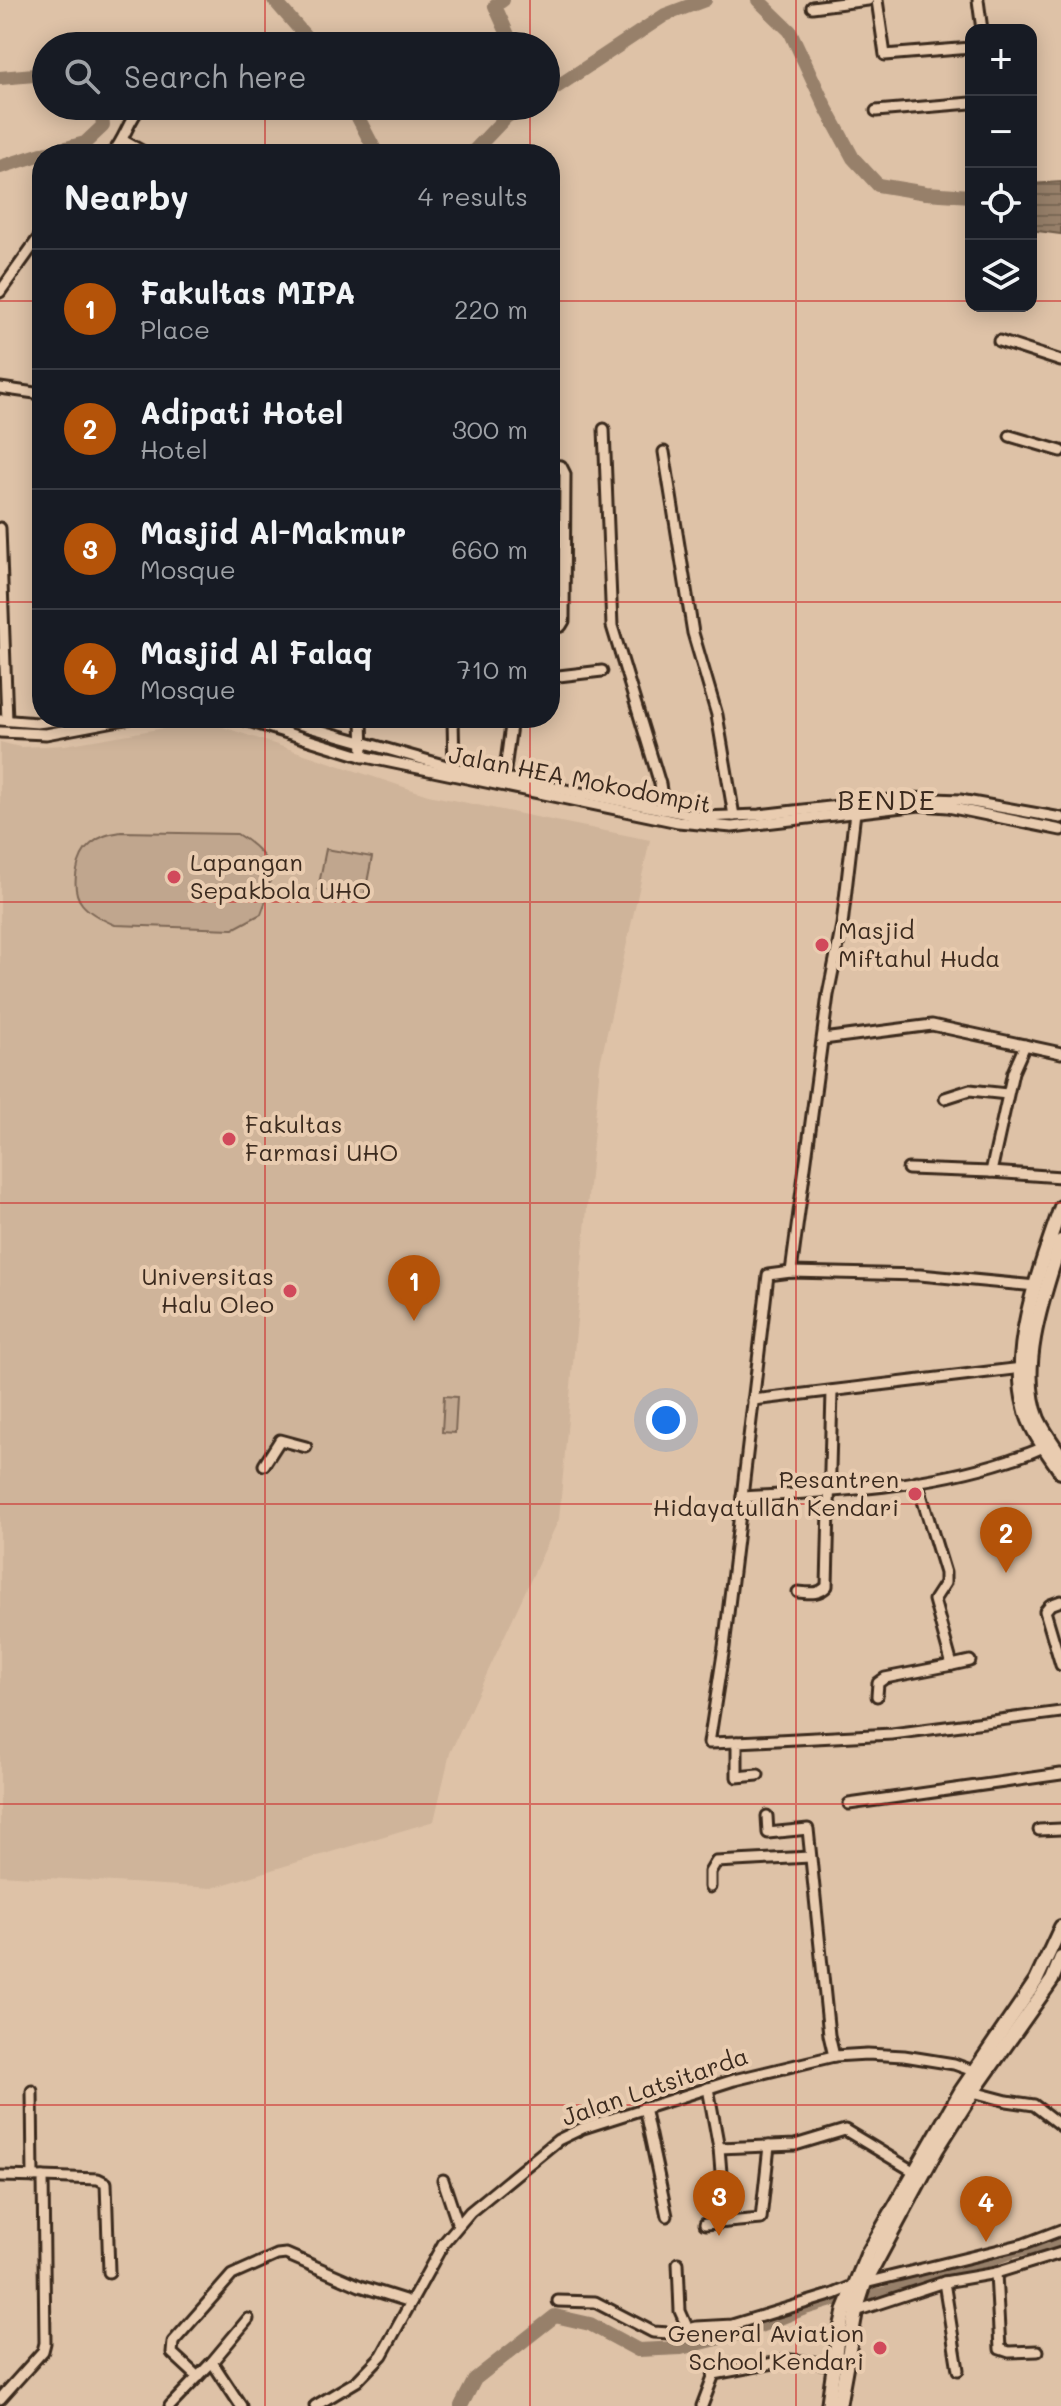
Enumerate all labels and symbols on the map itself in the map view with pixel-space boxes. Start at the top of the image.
street label: Jalan HEA Mokodompit [446,738,714,819]
district label: BENDE [837,781,937,817]
place label: Lapangan Sepakbola UHO [190,846,371,905]
marker: Lapangan Sepakbola UHO [165,868,183,886]
place label: Masjid Miftahul Huda [838,914,1000,973]
marker: Masjid Miftahul Huda [813,936,831,954]
place label: Fakultas Farmasi UHO [245,1108,398,1167]
marker: Fakultas Farmasi UHO [220,1130,238,1148]
pin: 1 [388,1255,440,1321]
place label: Universitas Halu Oleo [142,1260,274,1319]
marker: Universitas Halu Oleo [281,1282,299,1300]
your location [646,1400,686,1440]
place label: Pesantren Hidayatullah Kendari [653,1463,899,1522]
marker: Pesantren Hidayatullah Kendari [906,1485,924,1503]
pin: 2 [980,1507,1032,1573]
street label: Jalan Latsitarda [557,2039,752,2132]
pin: 3 [693,2170,745,2236]
pin: 4 [960,2176,1012,2242]
place label: General Aviation School Kendari [668,2317,864,2376]
marker: General Aviation School Kendari [871,2339,889,2357]

